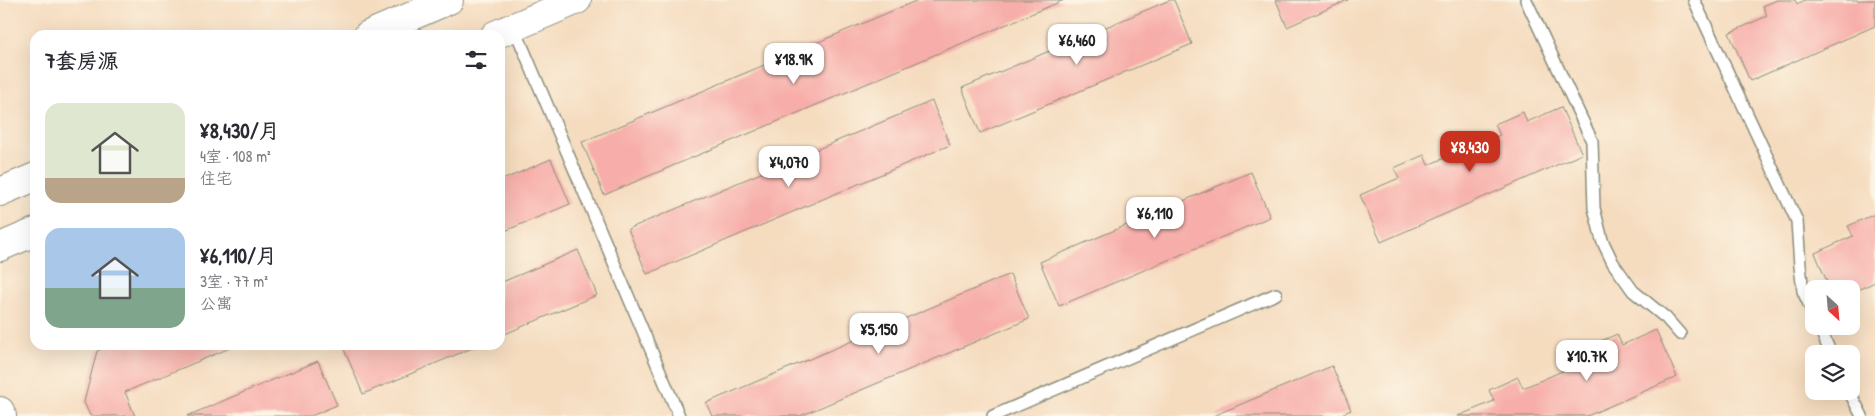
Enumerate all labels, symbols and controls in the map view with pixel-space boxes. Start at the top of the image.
pin: ¥6,460 [1036,23,1118,66]
text: ¥6,460 [1059,29,1095,51]
pin: ¥18.9K [753,42,835,85]
text: 7套房源 [45,46,118,75]
icon: filters [462,46,490,74]
text: ¥18.9K [775,48,813,70]
text: ¥8,430/月 [200,116,280,145]
icon: home [85,123,145,183]
pin: ¥8,430 [1429,130,1511,173]
text: ¥8,430 [1451,136,1489,158]
text: 4室 · 108 m² [200,145,271,167]
pin: ¥4,070 [748,146,830,188]
text: ¥4,070 [770,151,808,173]
text: 住宅 [200,167,232,189]
pin: ¥6,110 [1114,196,1196,239]
text: ¥6,110 [1137,202,1173,224]
text: ¥6,110/月 [200,241,277,270]
icon: home [85,248,145,308]
text: 3室 · 77 m² [200,270,268,292]
north arrow [1805,280,1860,335]
map controls [1805,280,1860,400]
text: 公寓 [200,292,232,314]
pin: ¥5,150 [838,312,920,355]
text: ¥5,150 [860,318,898,340]
pin: ¥10.7K [1546,340,1628,382]
text: ¥10.7K [1567,345,1607,367]
button: layers [1805,345,1860,400]

